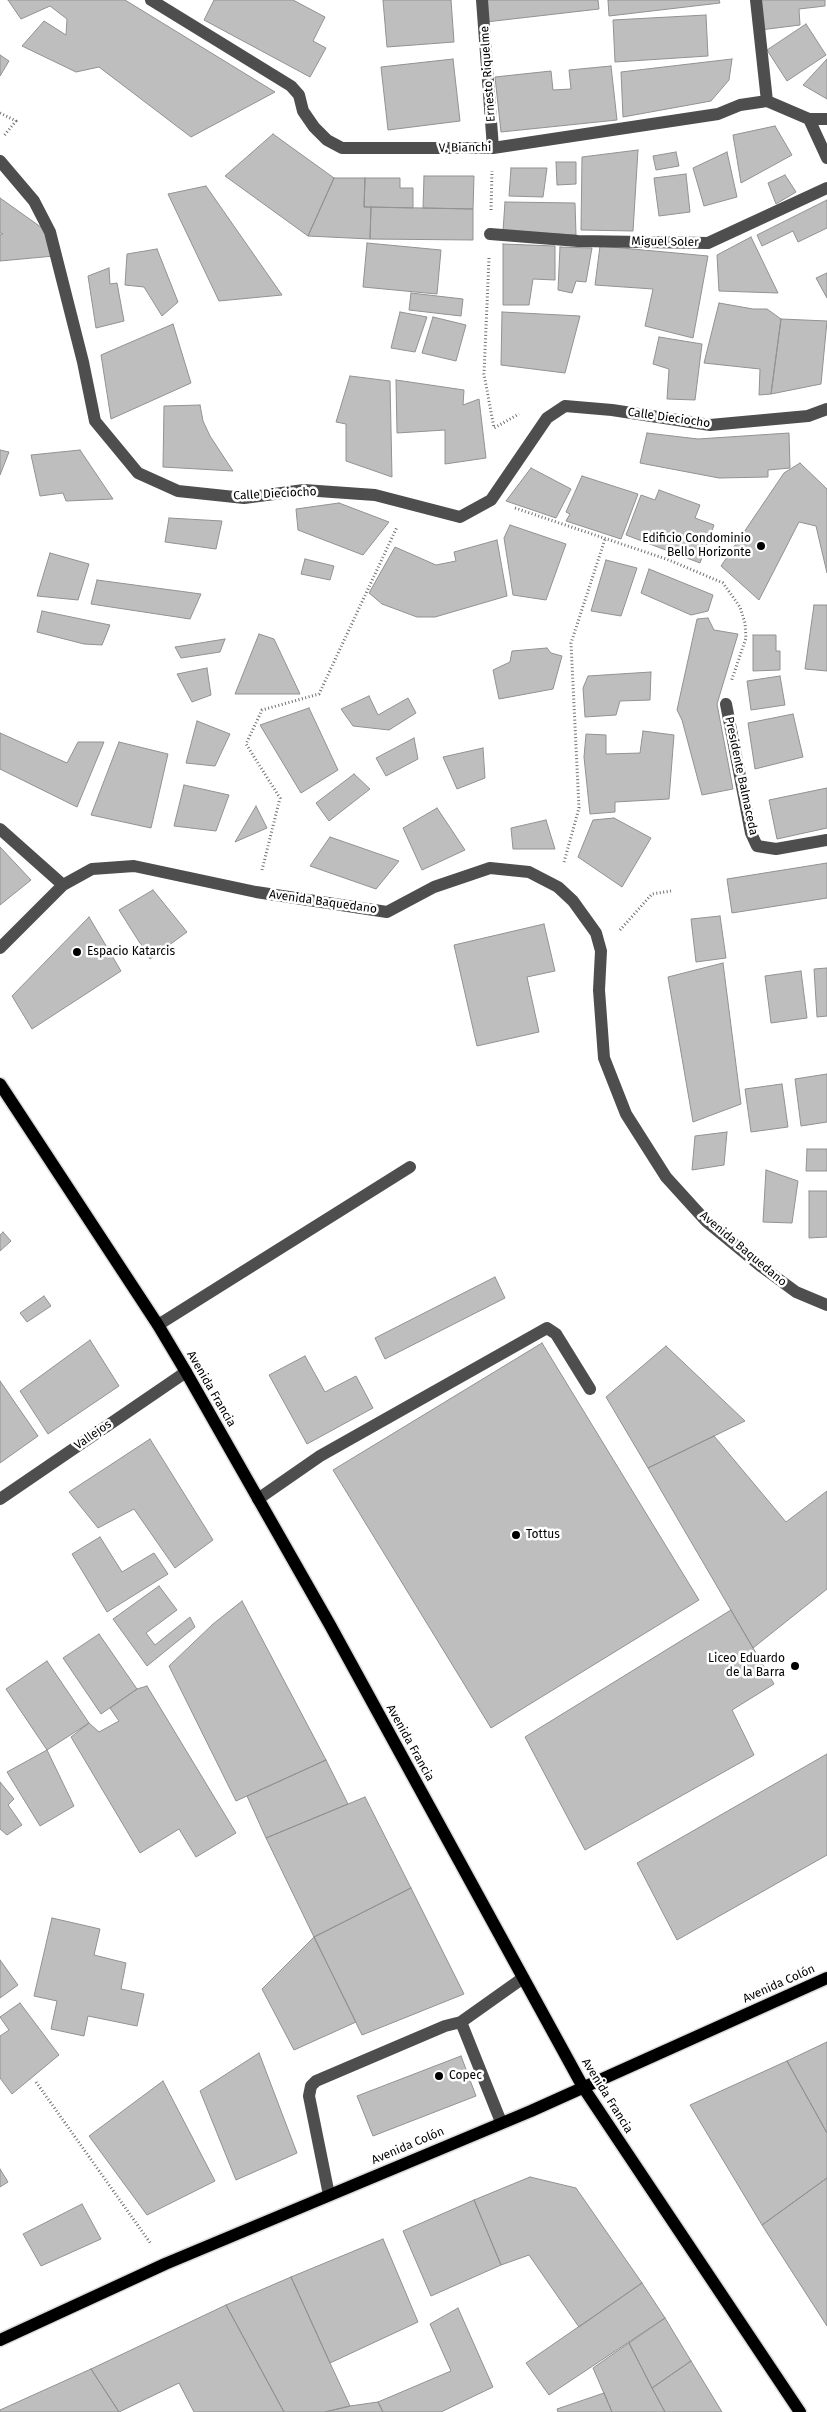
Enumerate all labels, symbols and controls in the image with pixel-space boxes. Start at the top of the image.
street label: Ernesto Riquelme [477,26,499,122]
street label: V. Bianchi [439,140,491,156]
street label: Miguel Soler [631,234,699,250]
street label: Calle Dieciocho [627,405,711,431]
street label: Calle Dieciocho [233,485,317,503]
place label: Edificio Condominio Bello Horizonte [642,532,751,560]
marker: Edificio Condominio Bello Horizonte [755,540,767,552]
street label: Presidente Balmaceda [721,715,761,837]
street label: Avenida Baquedano [268,887,378,917]
place label: Espacio Katarcis [87,945,175,959]
marker: Espacio Katarcis [71,946,83,958]
street label: Avenida Baquedano [697,1209,789,1289]
street label: Avenida Francia [183,1348,239,1430]
street label: Vallejos [72,1417,114,1453]
place label: Tottus [526,1528,560,1542]
marker: Tottus [510,1529,522,1541]
place label: Liceo Eduardo de la Barra [708,1652,785,1680]
marker: Liceo Eduardo de la Barra [789,1660,801,1672]
street label: Avenida Francia [383,1702,437,1784]
street label: Avenida Colón [741,1962,817,2006]
street label: Avenida Francia [578,2056,636,2136]
place label: Copec [449,2069,482,2083]
marker: Copec [433,2070,445,2082]
street label: Avenida Colón [369,2124,447,2168]

